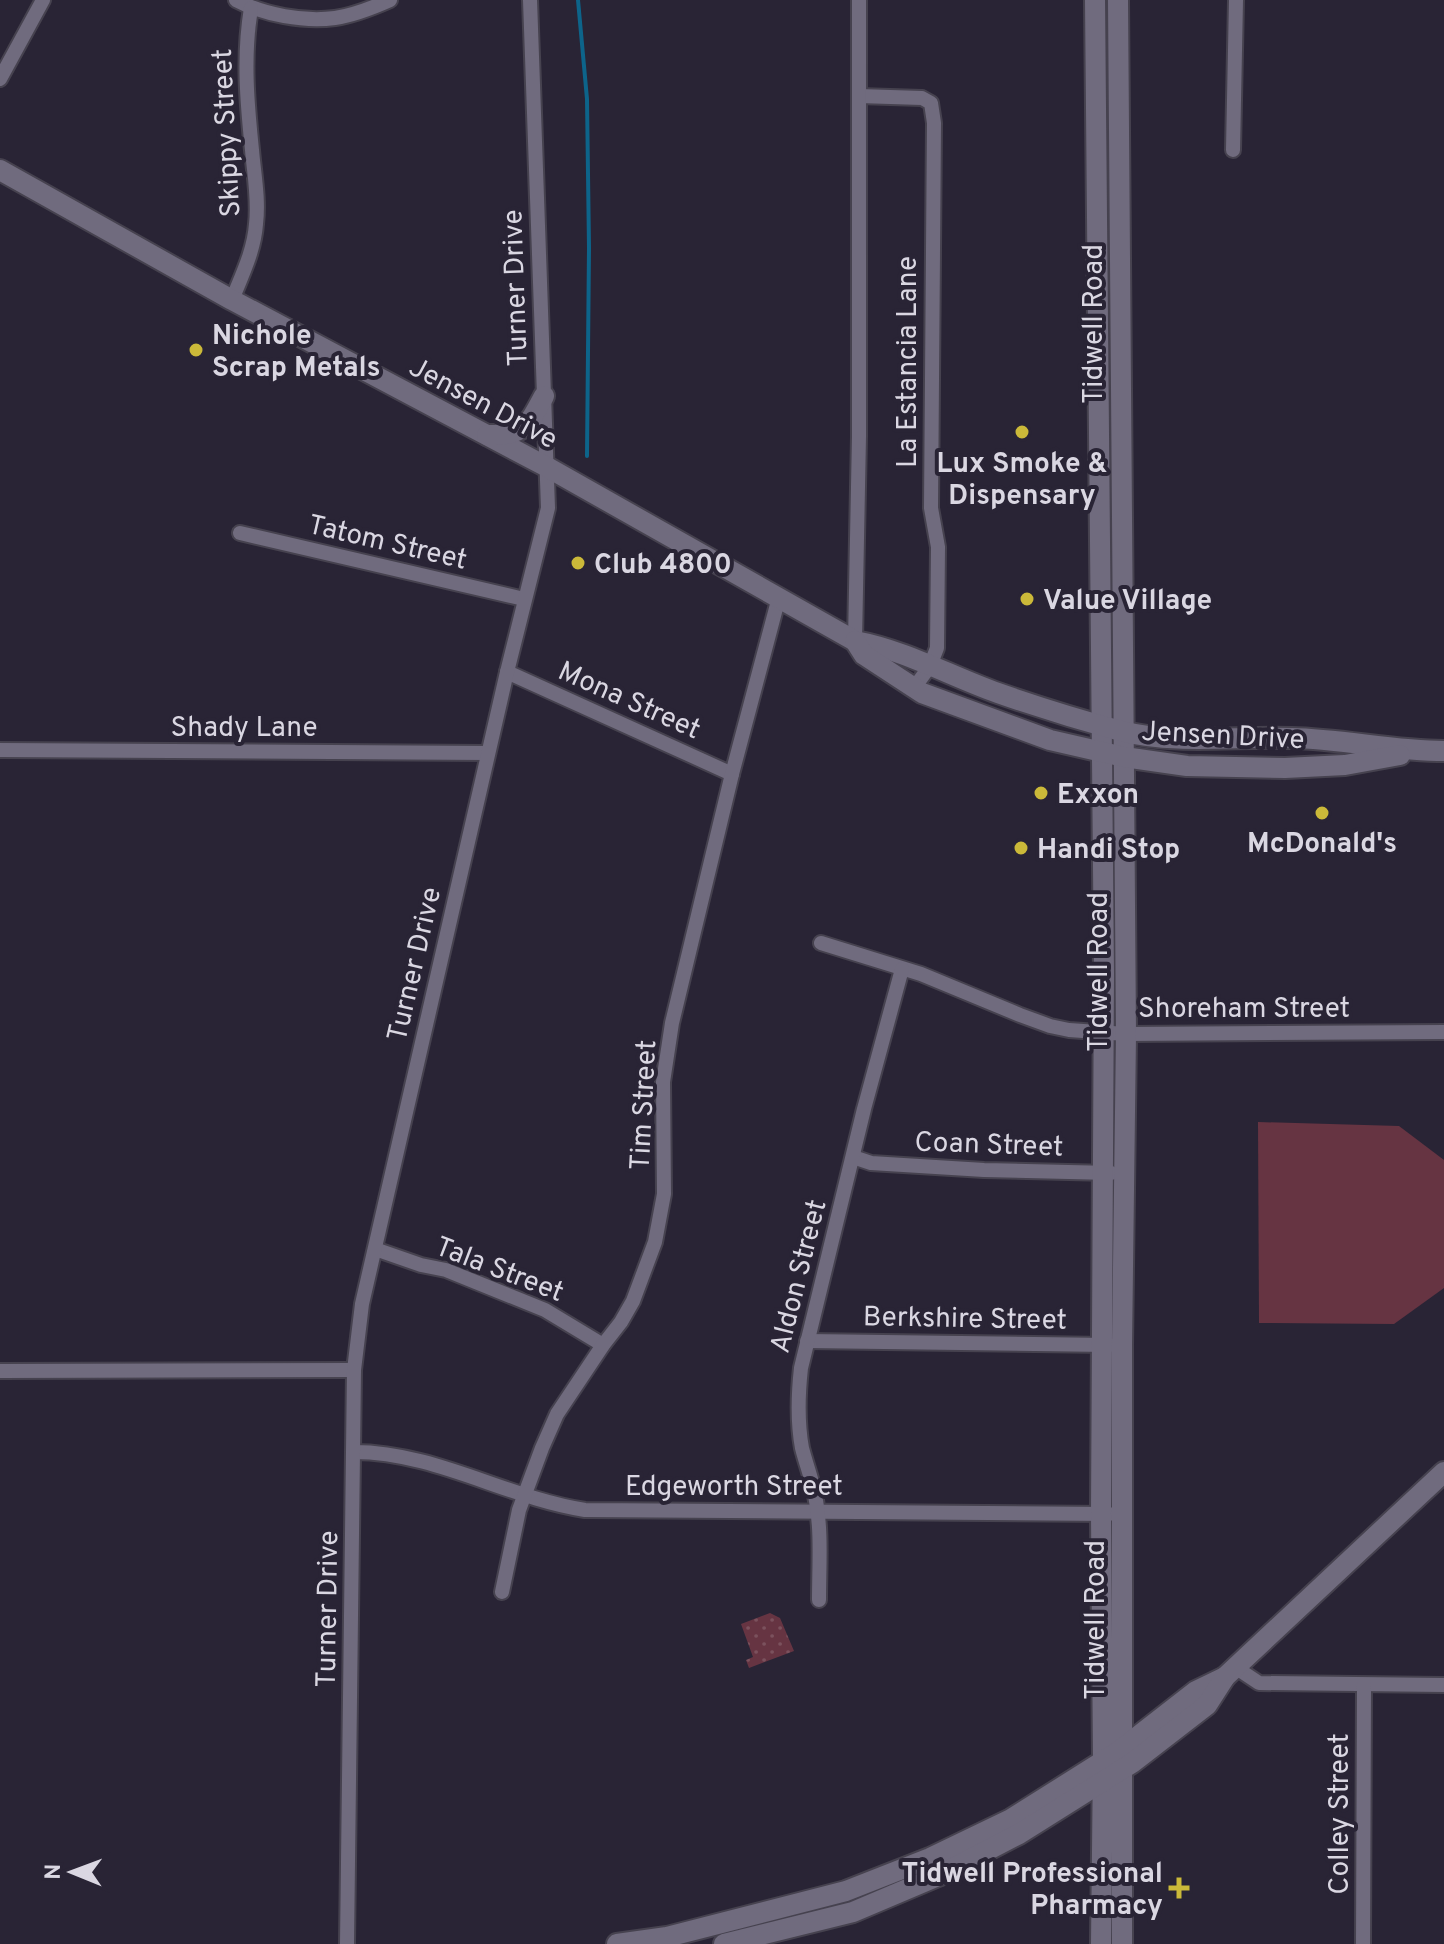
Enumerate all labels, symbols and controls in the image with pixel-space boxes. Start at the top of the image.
street label: Skippy Street [206,48,250,218]
street label: Turner Drive [496,209,538,367]
street label: Tidwell Road [1077,244,1113,404]
street label: La Estancia Lane [891,256,927,468]
place label: Nichole Scrap Metals [212,319,381,387]
marker: Nichole Scrap Metals [187,341,205,359]
street label: Jensen Drive [402,350,563,459]
marker: Lux Smoke & Dispensary [1013,423,1031,441]
place label: Lux Smoke & Dispensary [937,447,1108,515]
street label: Tatom Street [304,508,470,580]
place label: Club 4800 [594,548,732,584]
marker: Club 4800 [569,554,587,572]
place label: Value Village [1043,584,1212,620]
marker: Value Village [1018,590,1036,608]
street label: Mona Street [552,654,706,749]
street label: Shady Lane [171,711,317,747]
street label: Jensen Drive [1140,715,1305,759]
place label: Exxon [1057,778,1139,814]
marker: Exxon [1032,784,1050,802]
marker: McDonald's [1313,804,1331,822]
place label: McDonald's [1247,827,1397,863]
place label: Handi Stop [1037,833,1180,869]
marker: Handi Stop [1012,839,1030,857]
street label: Turner Drive [381,884,451,1045]
street label: Tidwell Road [1082,892,1118,1052]
street label: Shoreham Street [1138,992,1350,1028]
street label: Tim Street [624,1039,666,1171]
street label: Coan Street [914,1125,1064,1167]
street label: Aldon Street [763,1196,836,1357]
street label: Tala Street [429,1230,568,1312]
street label: Berkshire Street [863,1300,1067,1340]
street label: Edgeworth Street [625,1470,843,1506]
street label: Turner Drive [310,1530,348,1688]
street label: Tidwell Road [1079,1540,1115,1700]
street label: Colley Street [1323,1733,1359,1895]
north arrow [32,1832,112,1912]
place label: Tidwell Professional Pharmacy [902,1857,1163,1925]
text: N [41,1864,68,1880]
marker: Tidwell Professional Pharmacy [1170,1879,1188,1897]

